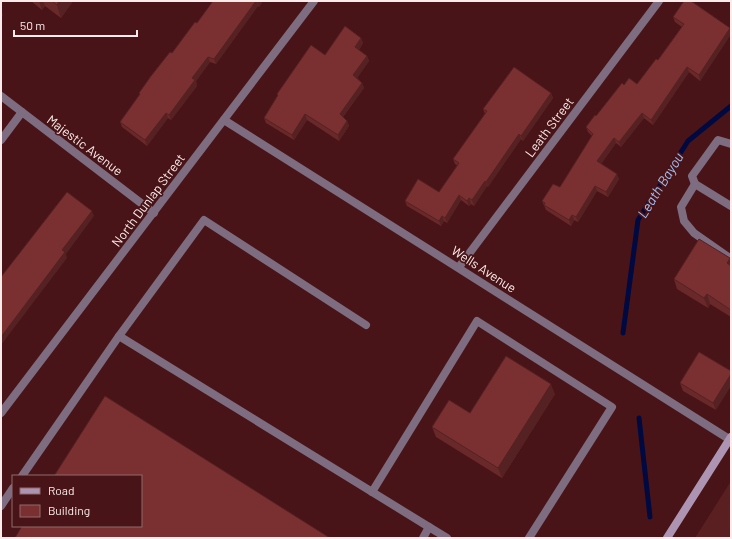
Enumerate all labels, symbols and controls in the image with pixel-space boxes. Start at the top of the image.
scale bar [14,12,137,38]
text: 50 m [20,18,45,32]
street label: Leath Street [521,94,577,160]
street label: Majestic Avenue [44,111,126,179]
water label: Leath Bayou [633,149,687,221]
street label: North Dunlap Street [108,151,188,249]
street label: Wells Avenue [449,242,519,296]
legend [12,475,142,527]
text: Road [48,483,75,497]
text: Building [48,503,90,517]

